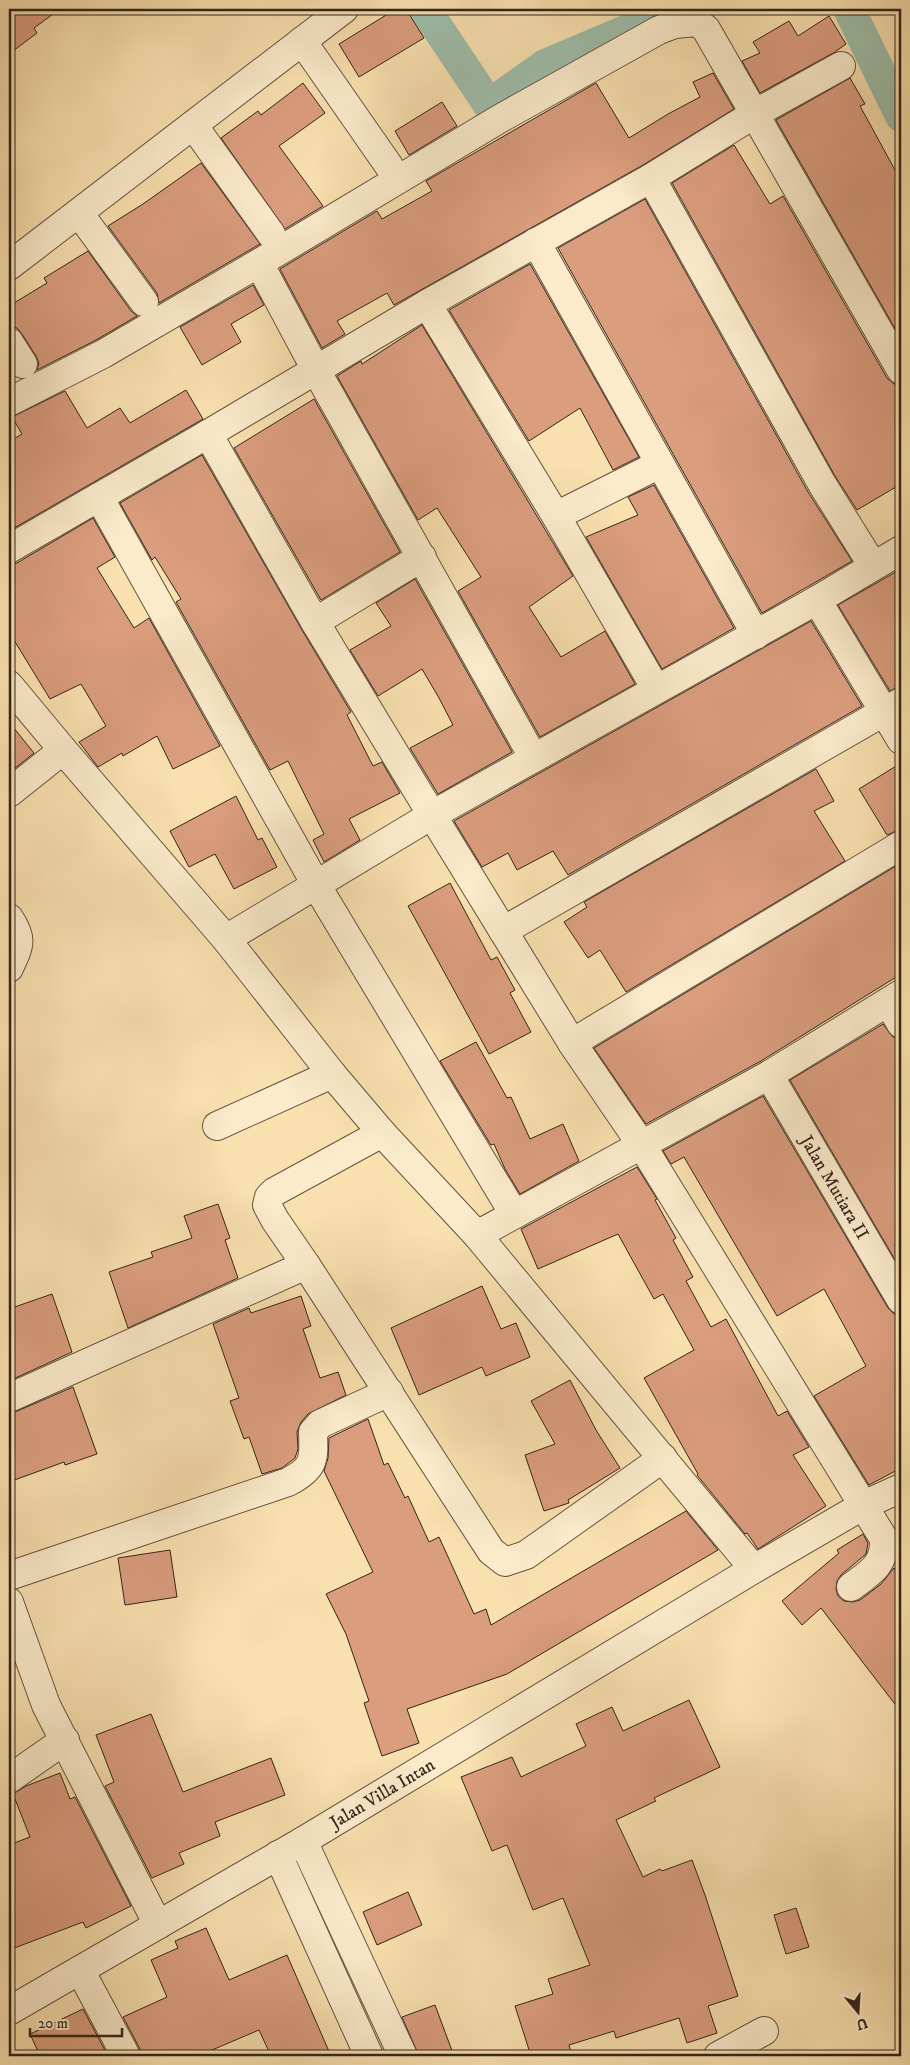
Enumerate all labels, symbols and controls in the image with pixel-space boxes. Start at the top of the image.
street label: Jalan Mutiara II [794,1130,873,1244]
street label: Jalan Villa Intan [324,1754,440,1835]
north arrow [832,1988,882,2038]
scale bar [30,2005,122,2037]
text: U [854,2013,870,2034]
text: 20 m [38,2014,68,2033]

